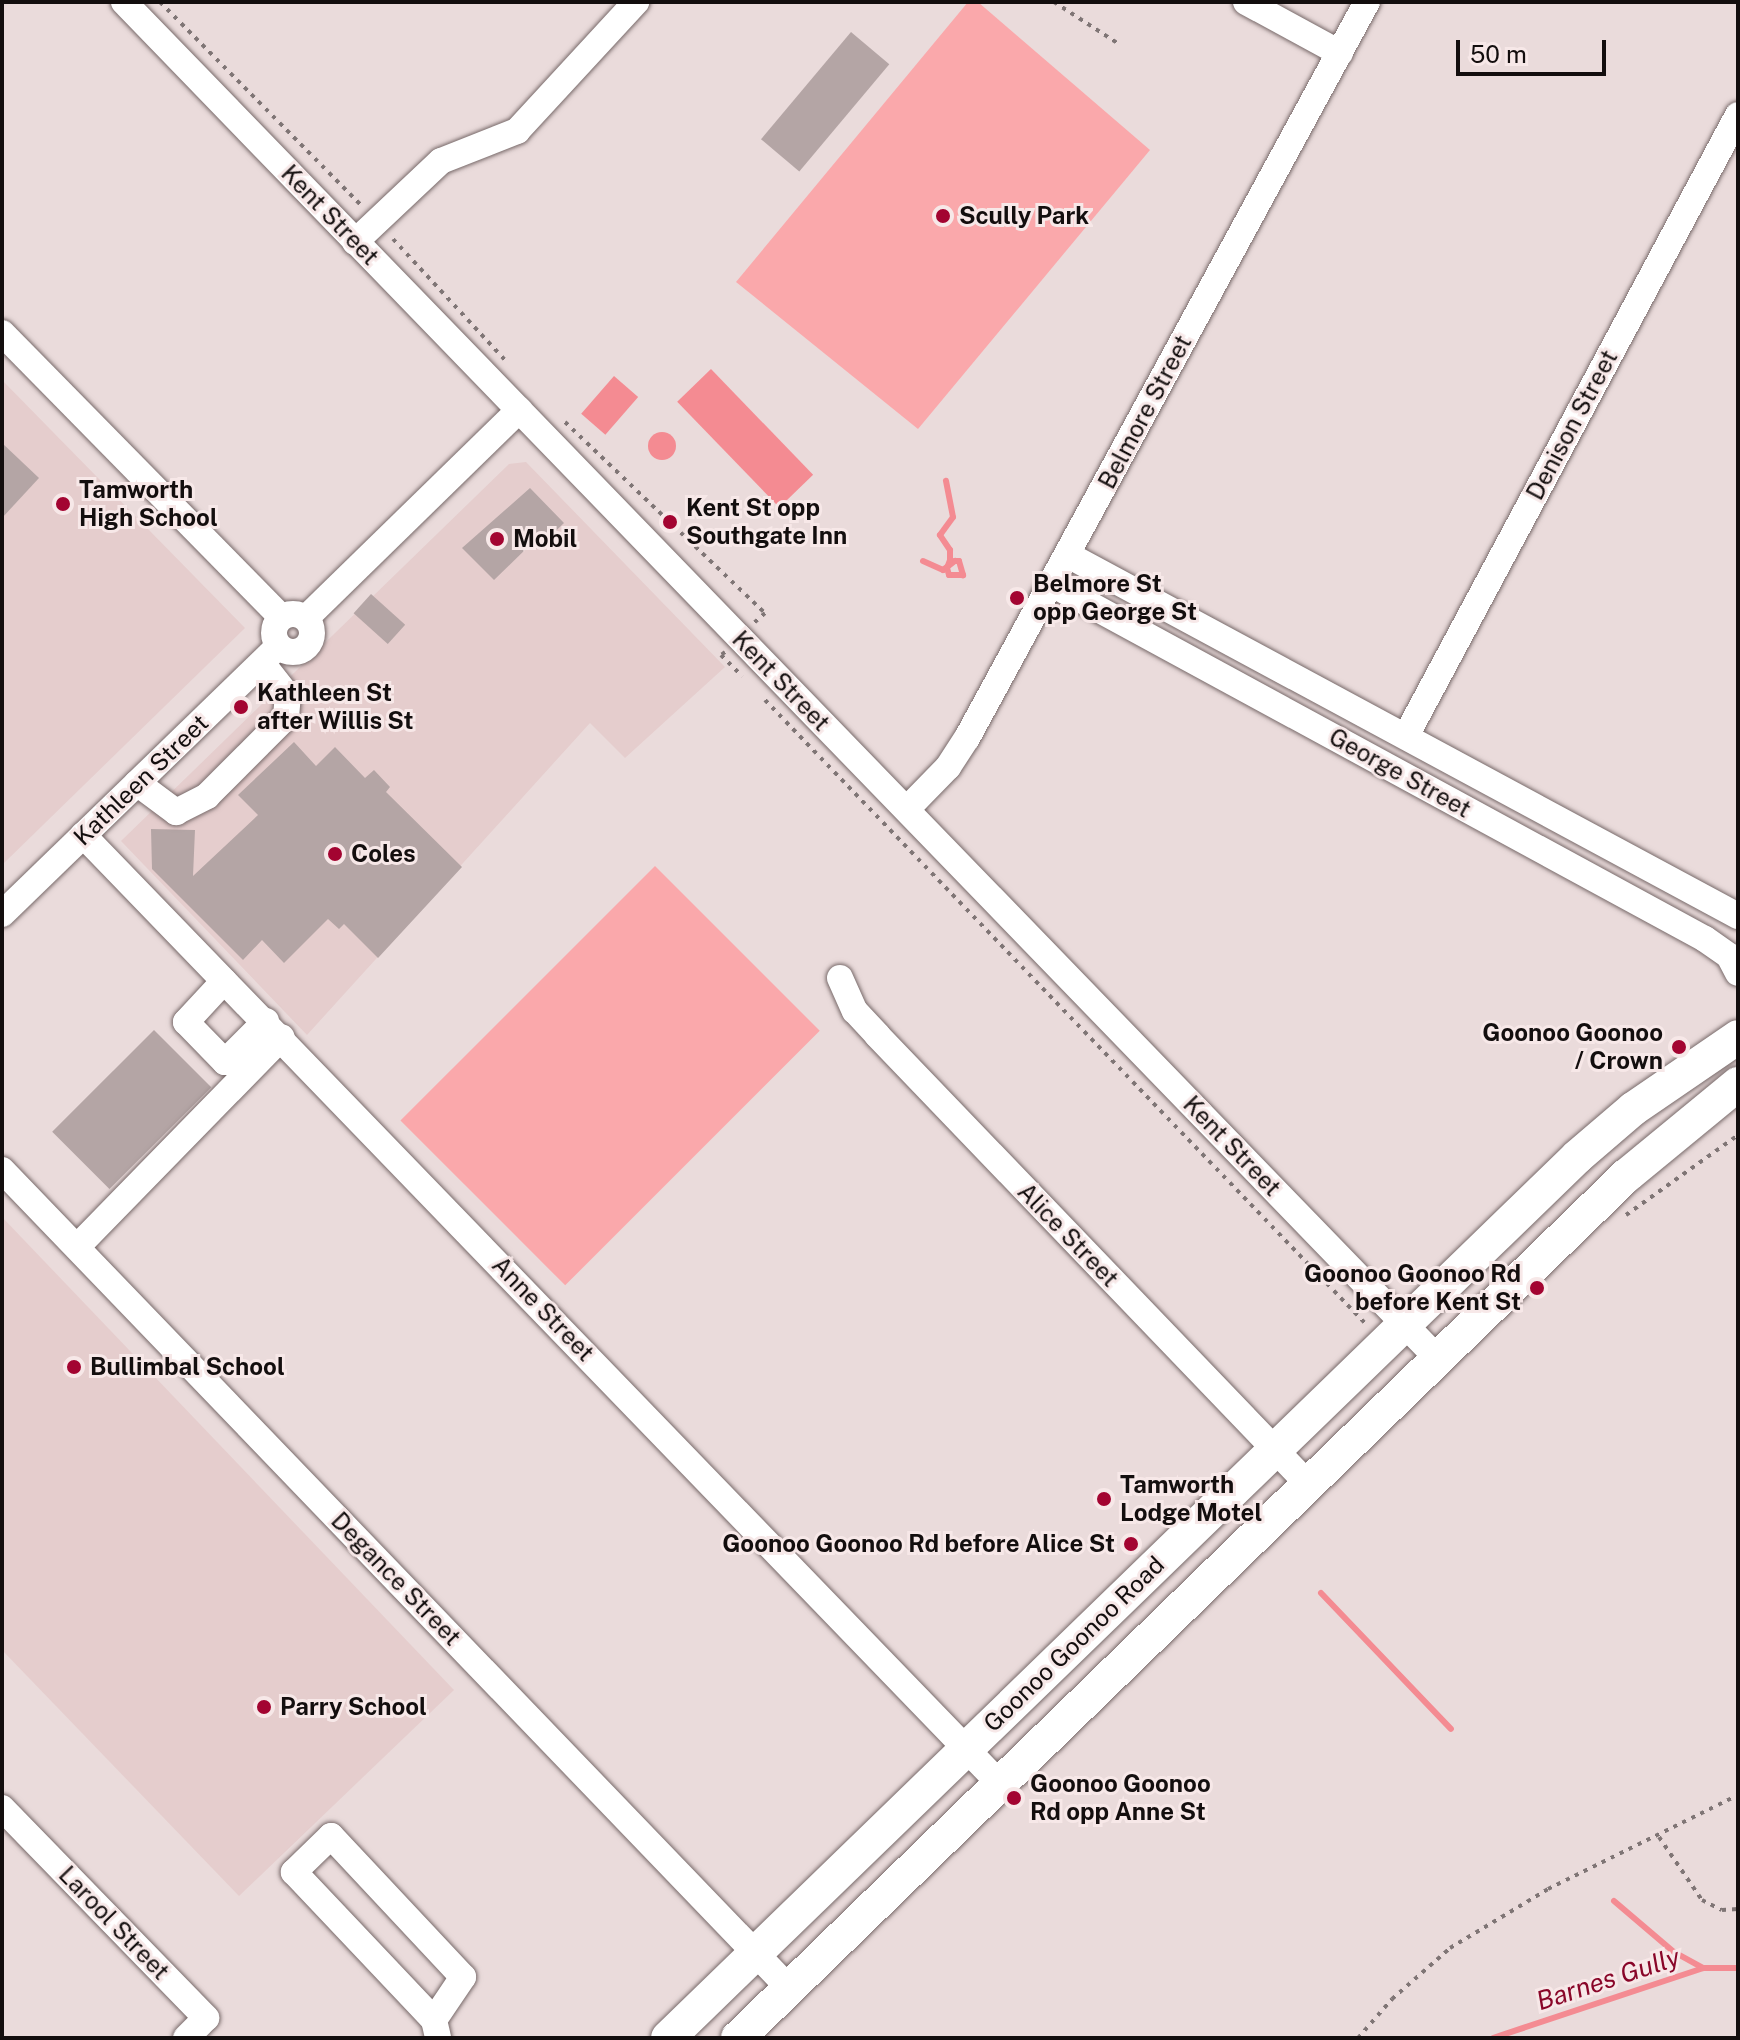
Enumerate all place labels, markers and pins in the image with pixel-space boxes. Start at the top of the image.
place label: Scully Park [959,202,1089,230]
marker: Scully Park [934,207,952,225]
place label: Tamworth High School [79,476,218,532]
place label: Kent St opp Southgate Inn [686,494,847,550]
marker: Tamworth High School [54,495,72,513]
marker: Kent St opp Southgate Inn [661,513,679,531]
place label: Mobil [513,525,577,553]
marker: Mobil [488,530,506,548]
place label: Belmore St opp George St [1033,570,1197,626]
marker: Belmore St opp George St [1008,589,1026,607]
place label: Kathleen St after Willis St [257,679,414,735]
marker: Kathleen St after Willis St [232,698,250,716]
place label: Coles [351,840,416,868]
marker: Coles [326,845,344,863]
place label: Goonoo Goonoo / Crown [1482,1019,1663,1075]
marker: Goonoo Goonoo / Crown [1670,1038,1688,1056]
place label: Goonoo Goonoo Rd before Kent St [1304,1260,1521,1316]
marker: Goonoo Goonoo Rd before Kent St [1528,1279,1546,1297]
place label: Bullimbal School [90,1353,285,1381]
marker: Bullimbal School [65,1358,83,1376]
place label: Tamworth Lodge Motel [1120,1471,1262,1527]
marker: Tamworth Lodge Motel [1095,1490,1113,1508]
place label: Goonoo Goonoo Rd before Alice St [722,1530,1115,1558]
marker: Goonoo Goonoo Rd before Alice St [1122,1535,1140,1553]
place label: Parry School [280,1693,427,1721]
marker: Parry School [255,1698,273,1716]
place label: Goonoo Goonoo Rd opp Anne St [1030,1770,1211,1826]
marker: Goonoo Goonoo Rd opp Anne St [1005,1789,1023,1807]

